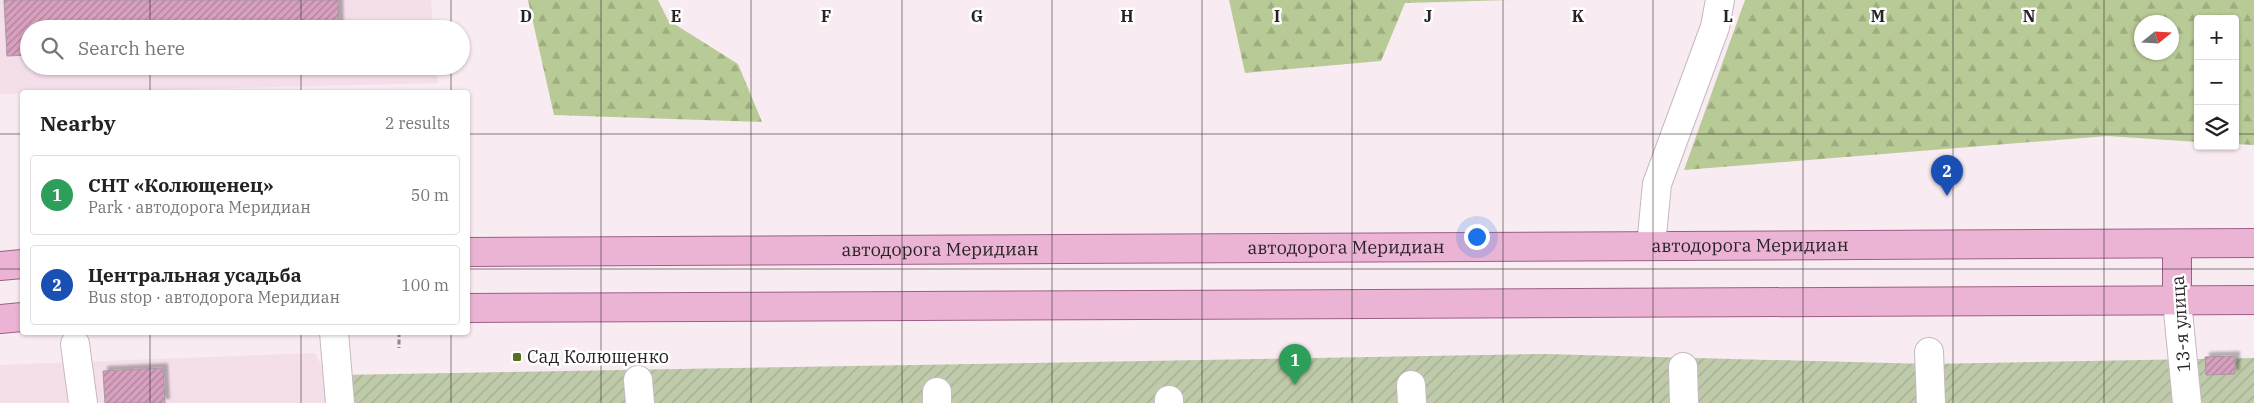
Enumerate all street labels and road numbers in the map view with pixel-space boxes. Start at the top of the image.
street label: автодорога Меридиан [1651,233,1849,257]
street label: автодорога Меридиан [1247,235,1445,259]
street label: автодорога Меридиан [841,237,1039,261]
street label: 13-я улица [2166,275,2195,373]

